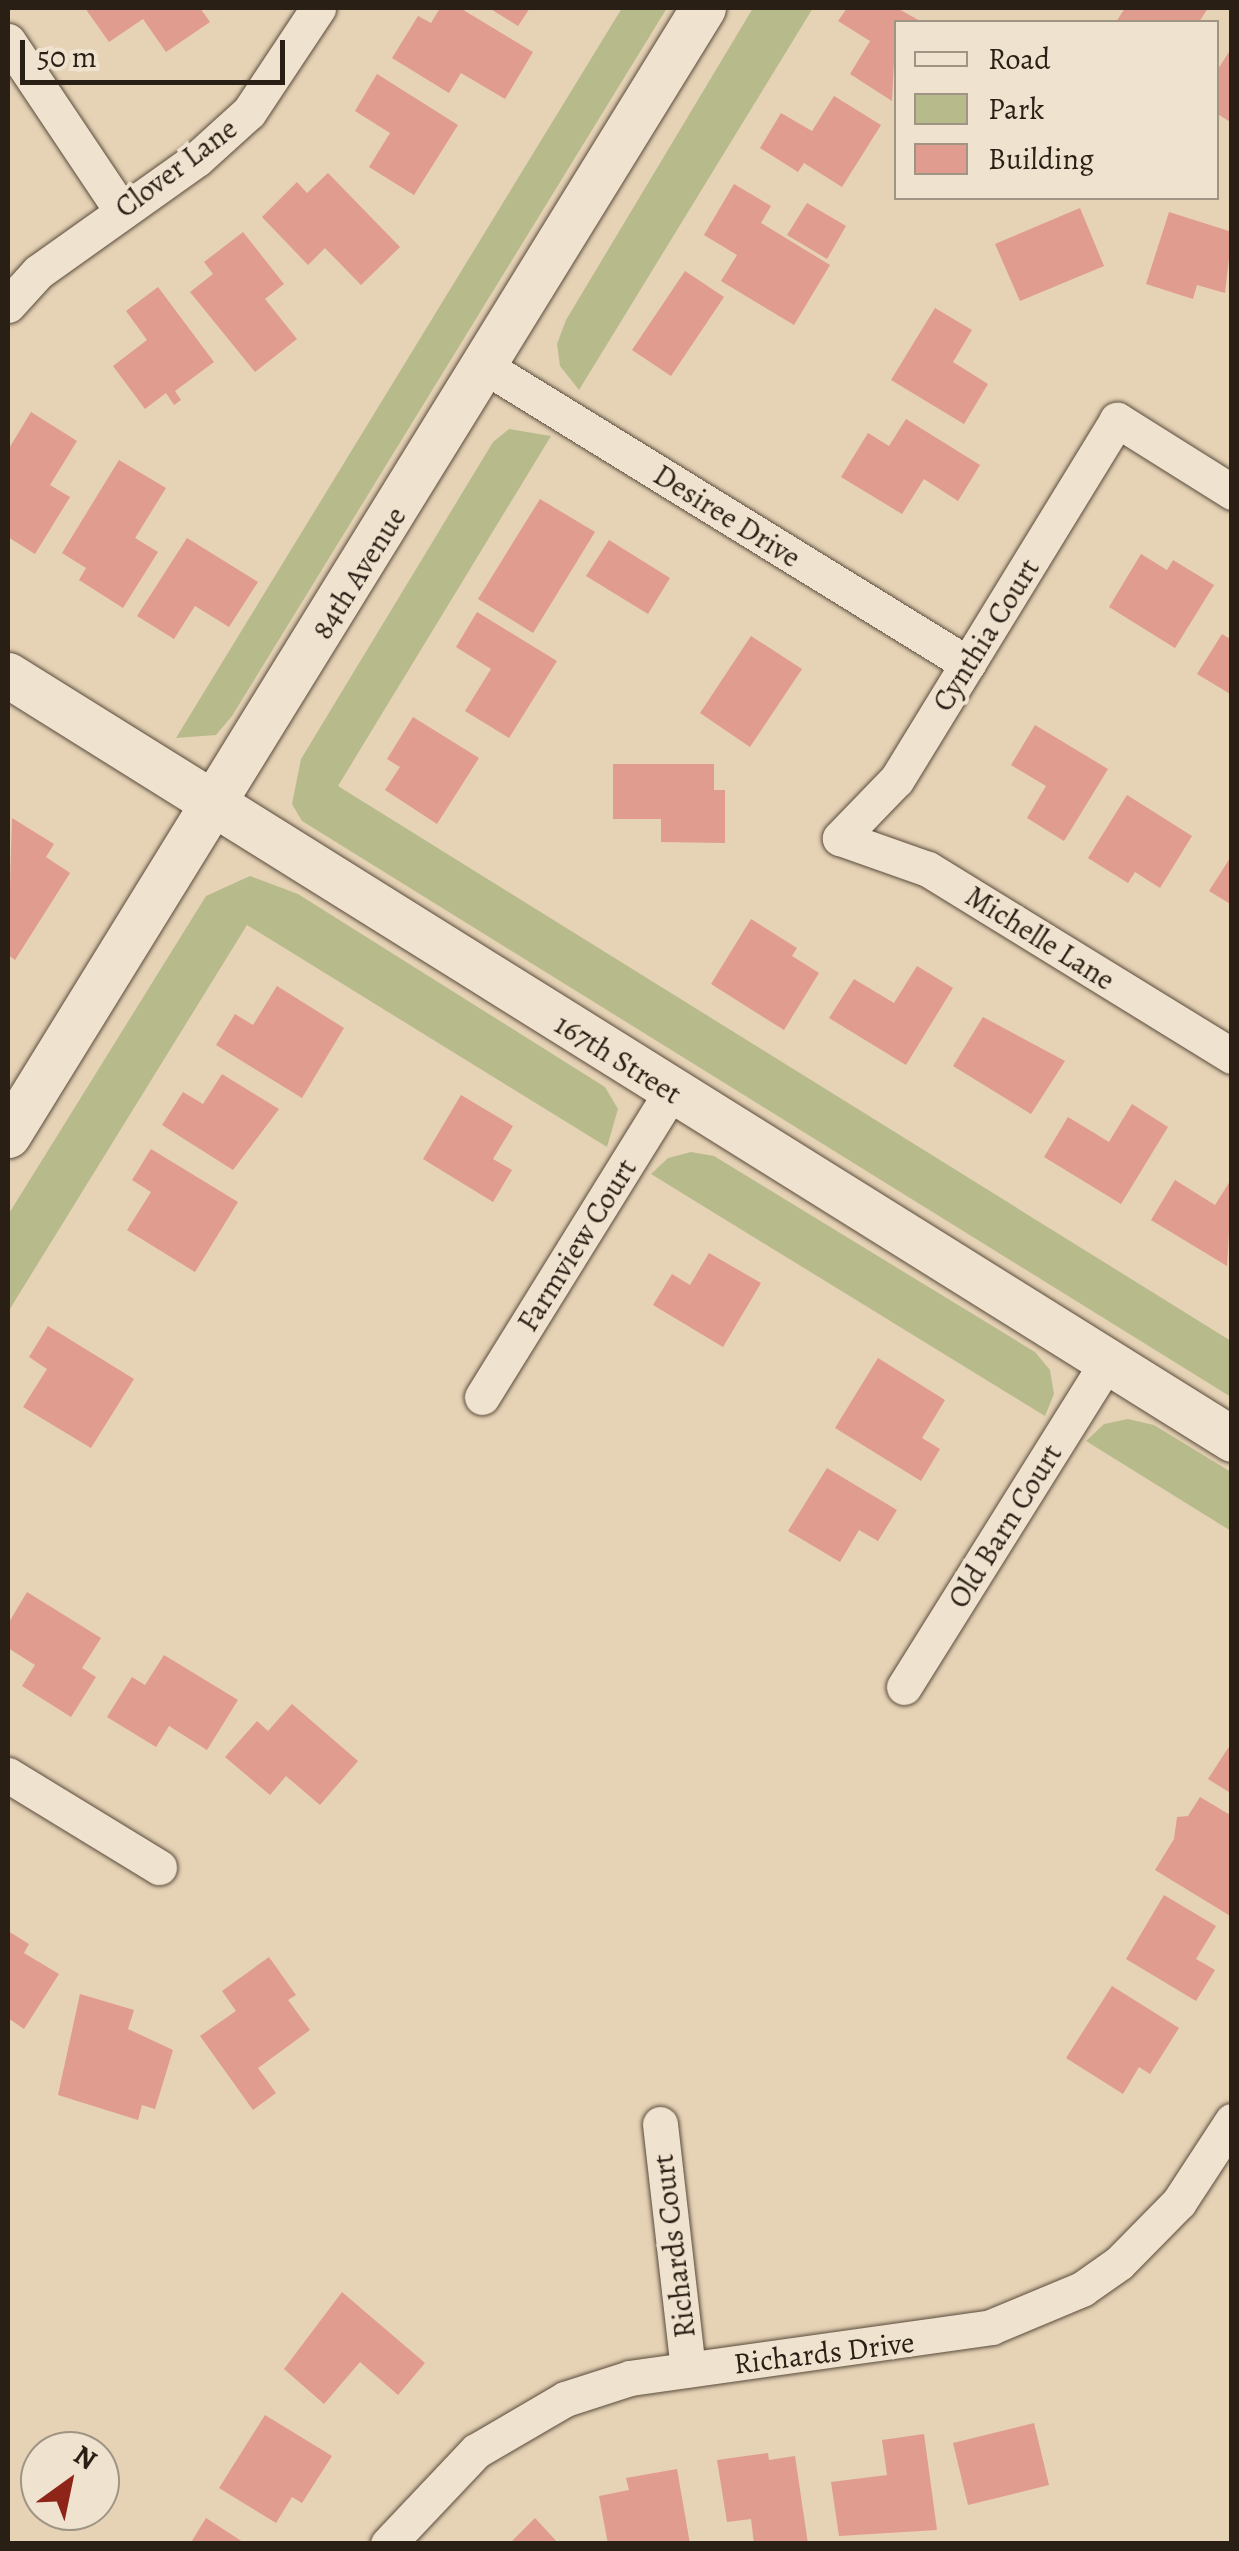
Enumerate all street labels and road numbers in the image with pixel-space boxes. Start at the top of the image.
street label: Clover Lane [108,110,244,226]
street label: Desiree Drive [647,457,807,575]
street label: 84th Avenue [304,500,414,646]
street label: Cynthia Court [925,552,1047,718]
street label: Michelle Lane [959,878,1121,998]
street label: 167th Street [548,1006,688,1112]
street label: Farmview Court [510,1152,644,1338]
street label: Old Barn Court [940,1437,1070,1615]
street label: Richards Court [645,2152,703,2340]
street label: Richards Drive [732,2324,916,2382]

